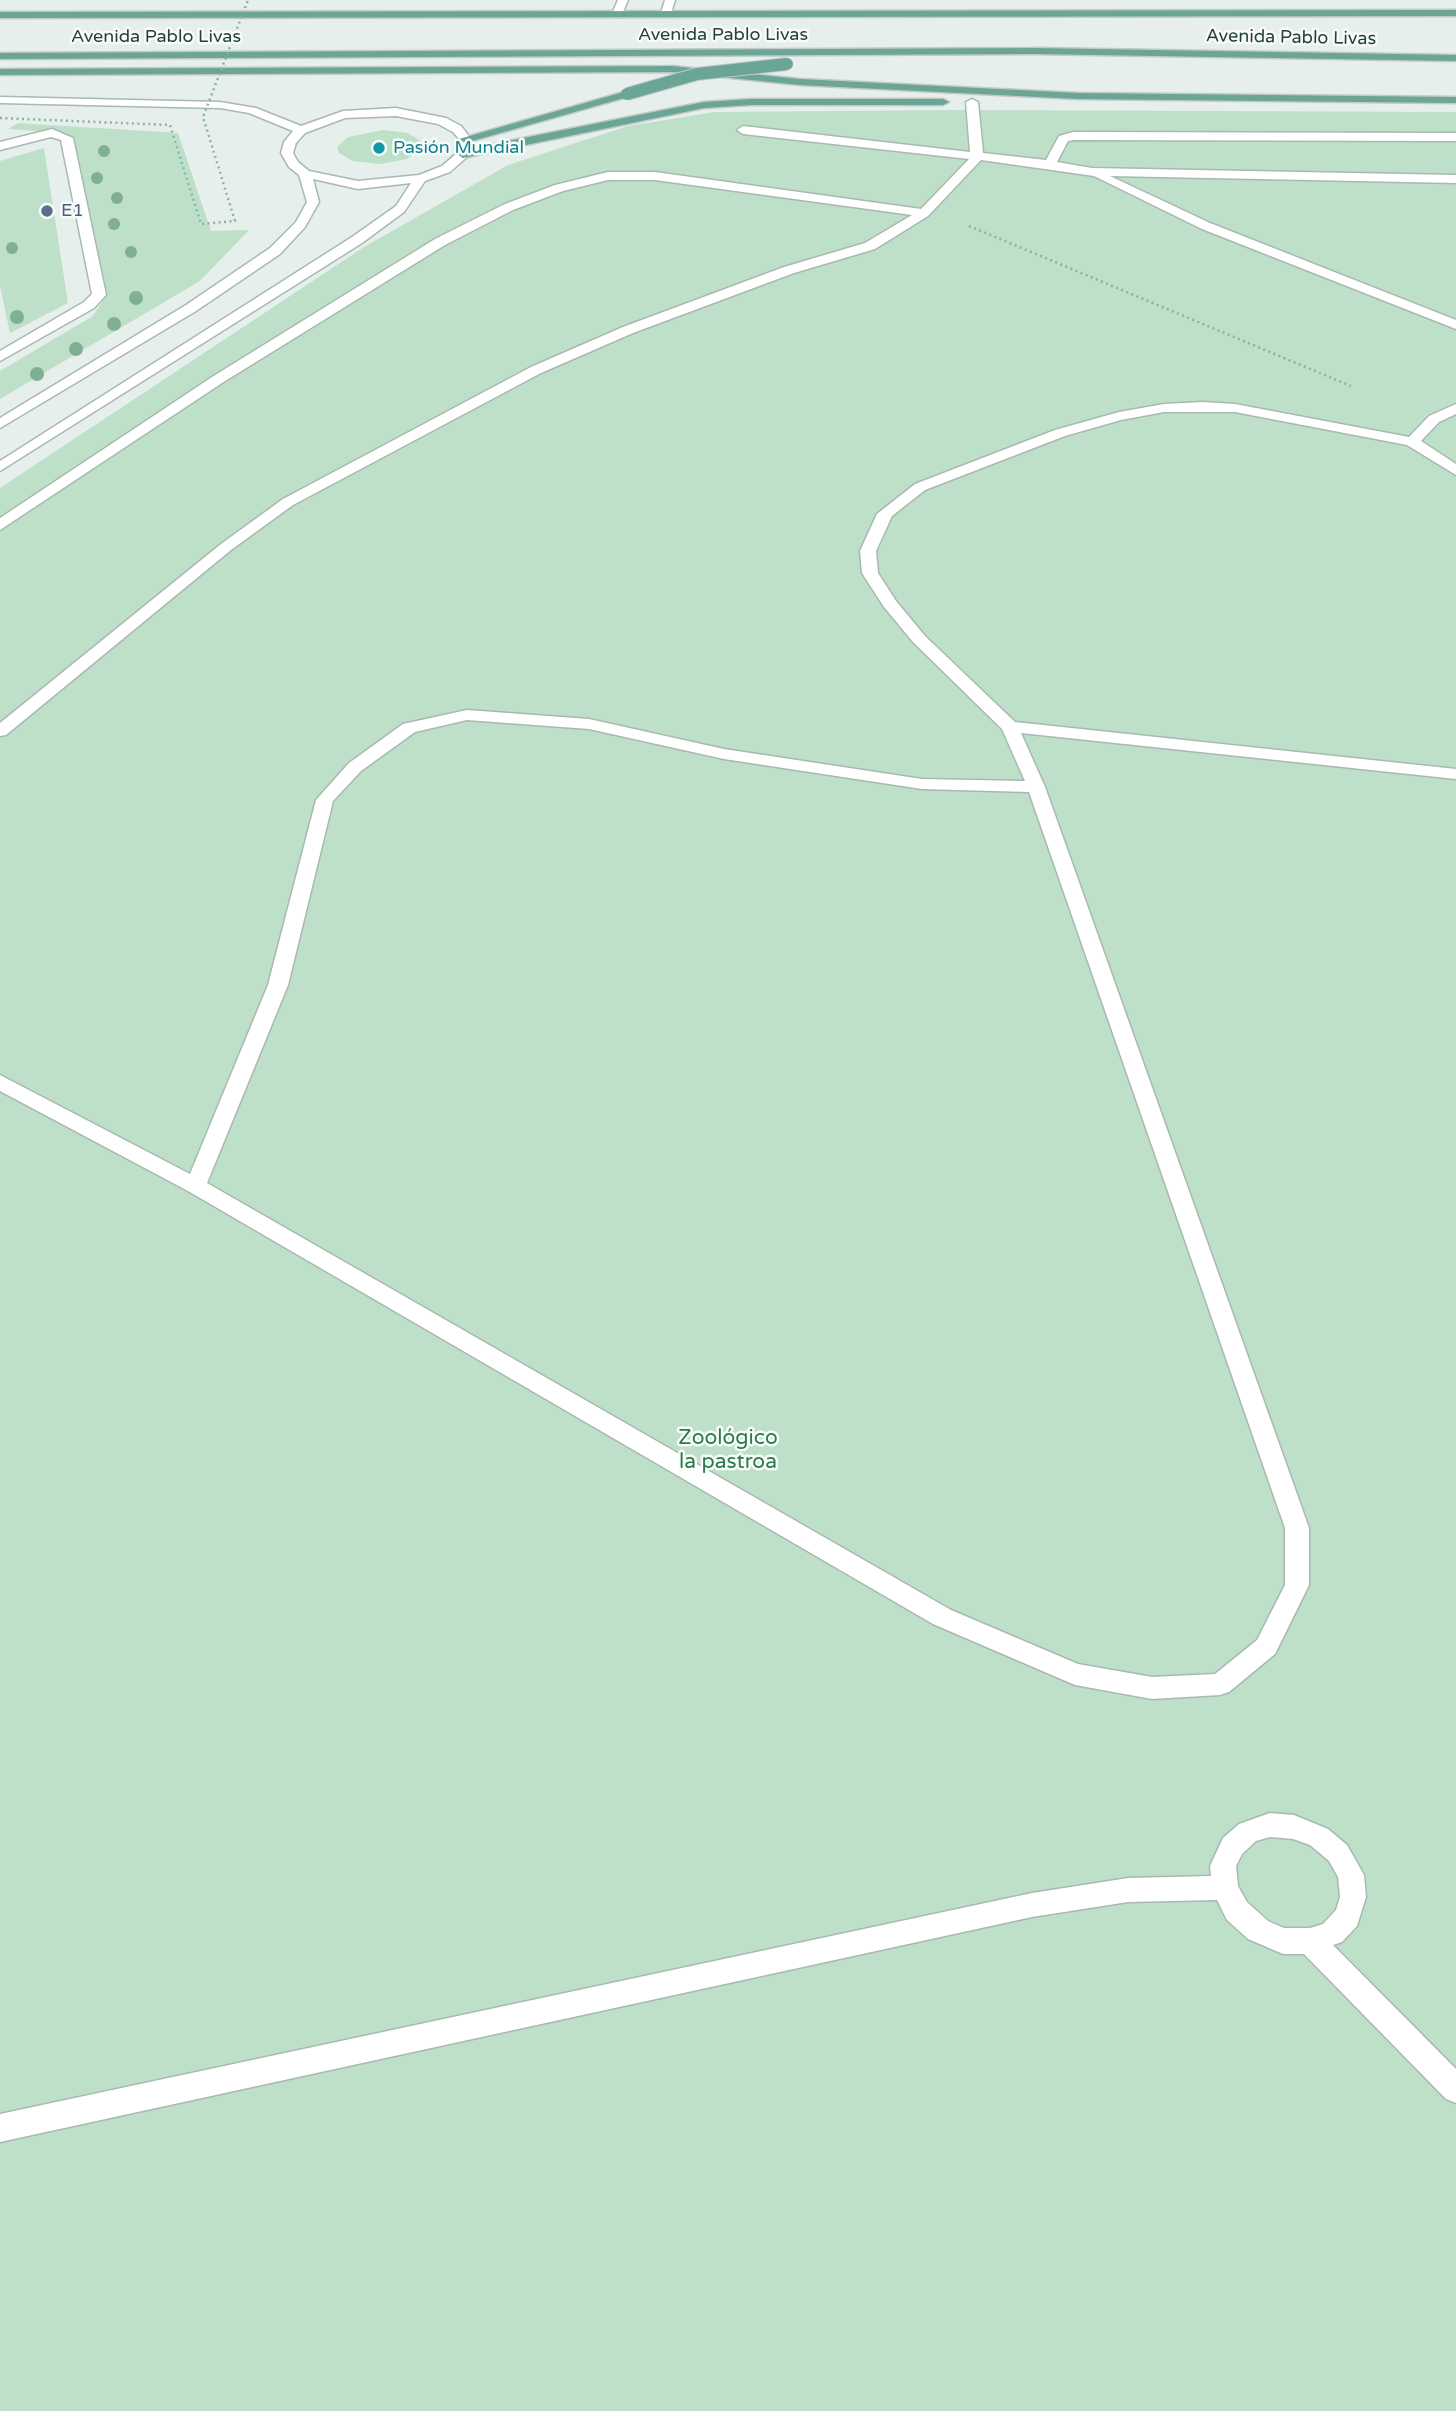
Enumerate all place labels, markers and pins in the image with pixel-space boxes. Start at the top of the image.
place label: Pasión Mundial [393,137,524,159]
marker: Pasión Mundial [371,140,387,156]
place label: E1 [61,200,84,222]
marker: E1 [39,203,55,219]

